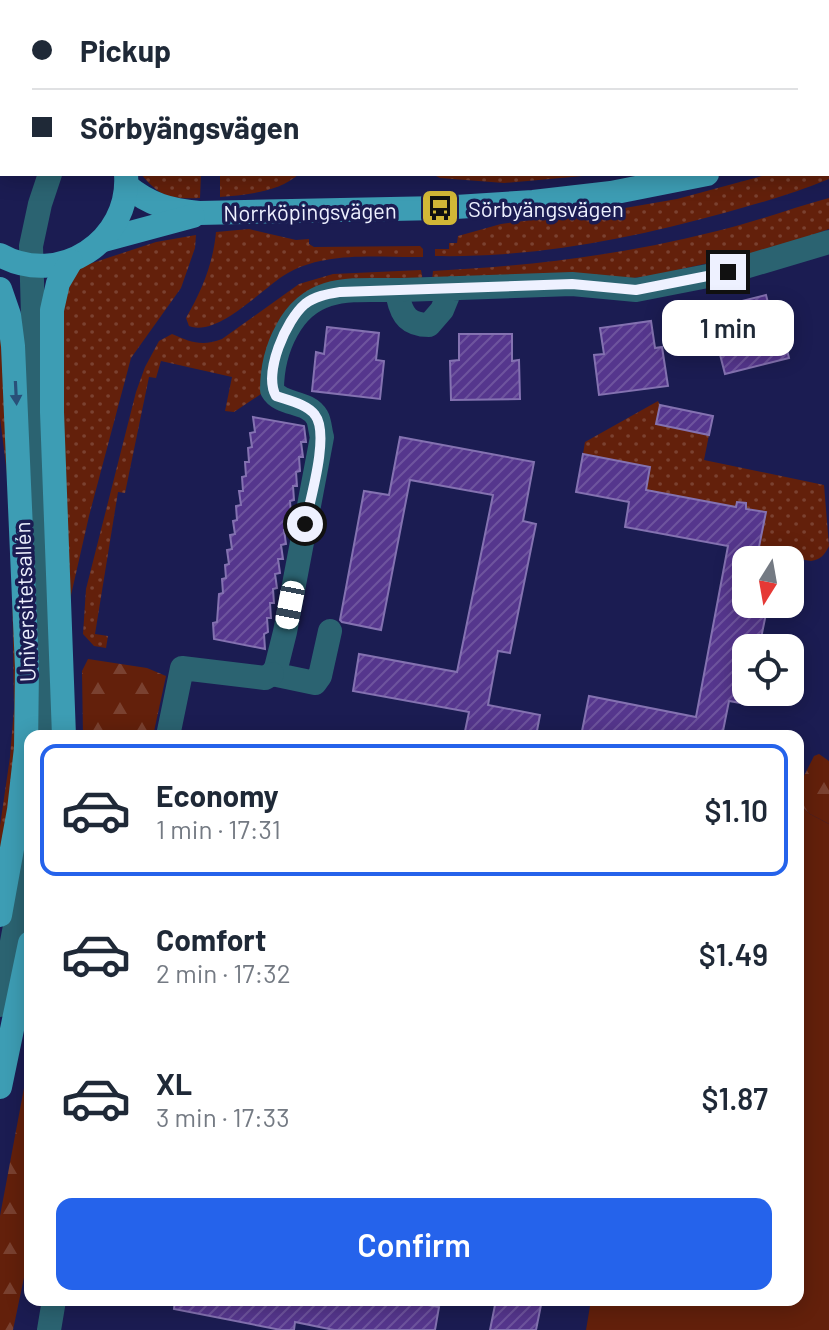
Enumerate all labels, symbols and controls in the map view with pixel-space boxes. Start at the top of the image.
text: Pickup [80,32,171,68]
text: Sörbyängsvägen [80,109,299,145]
bus stop icon: Sörbyängsvägen [419,187,461,229]
place label: Sörbyängsvägen [468,195,624,221]
street label: Norrköpingsvägen [223,196,397,226]
route end [710,254,746,290]
callout: 1 min [662,300,794,356]
text: 1 min [700,312,756,343]
one-way arrow [9,381,22,406]
route start [287,506,323,542]
street label: Universitetsallén [8,521,40,683]
north arrow [732,546,804,618]
map controls [732,546,804,706]
car [274,579,306,631]
button: locate [732,634,804,706]
icon: car [60,774,132,846]
text: Economy [156,777,279,813]
text: $1.10 [705,792,768,828]
text: 1 min · 17:31 [156,813,281,844]
icon: car [60,918,132,990]
text: Comfort [156,921,266,957]
text: $1.49 [699,936,768,972]
text: 2 min · 17:32 [156,957,291,988]
icon: car [60,1062,132,1134]
text: XL [156,1065,192,1101]
text: $1.87 [702,1080,768,1116]
text: 3 min · 17:33 [156,1101,290,1132]
button: Confirm [56,1198,772,1290]

